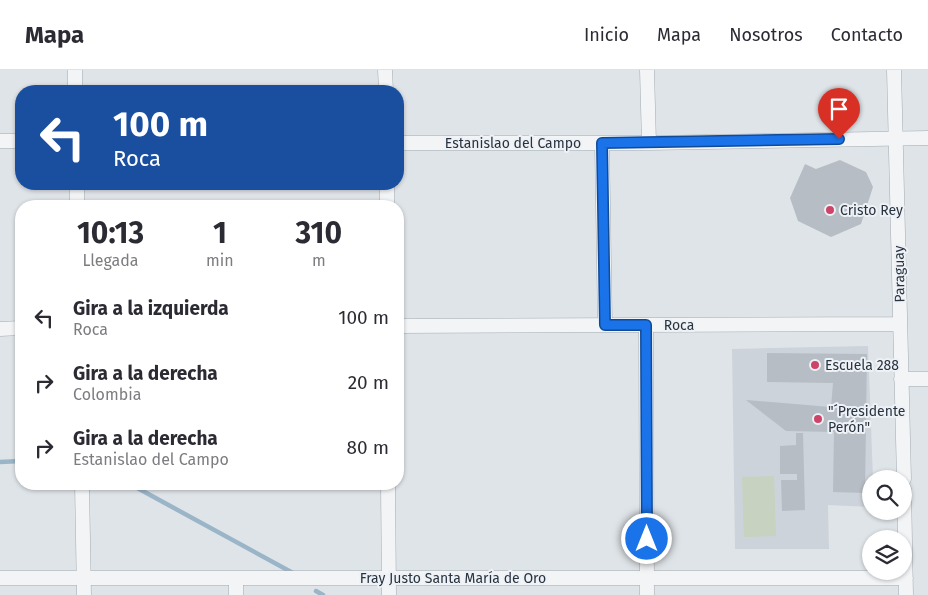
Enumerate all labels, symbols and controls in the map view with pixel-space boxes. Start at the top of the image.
text: Mapa [25,21,84,49]
text: Inicio [584,24,629,46]
text: Mapa [657,24,701,46]
text: Nosotros [729,24,803,46]
text: Contacto [831,24,903,46]
pin [818,88,860,139]
icon: arrive [825,95,853,123]
text: 100 m [113,103,208,145]
icon: left [30,105,95,170]
street label: Estanislao del Campo [445,135,581,152]
text: Roca [113,145,161,172]
place label: Cristo Rey [840,202,903,219]
marker: Cristo Rey [824,204,836,216]
text: 10:13 [77,215,144,251]
text: 1 [213,215,227,251]
text: 310 [296,215,342,251]
street label: Paraguay [891,245,908,303]
text: Llegada [82,251,139,270]
text: min [206,251,234,270]
text: m [312,251,326,270]
text: Gira a la izquierda [73,297,229,320]
icon: left [30,304,58,332]
text: 100 m [338,306,389,329]
street label: Roca [664,317,694,334]
text: Roca [73,320,108,339]
place label: Escuela 288 [825,357,899,374]
marker: Escuela 288 [809,359,821,371]
text: Gira a la derecha [73,362,218,385]
icon: right [30,369,58,397]
text: 20 m [348,371,389,394]
text: Colombia [73,385,141,404]
place label: "´Presidente Perón" [828,403,905,436]
marker: "´Presidente Perón" [812,413,824,425]
text: Gira a la derecha [73,427,218,450]
icon: right [30,434,58,462]
text: 80 m [347,436,389,459]
text: Estanislao del Campo [73,450,229,469]
map controls [862,470,912,580]
button: search [862,470,912,520]
position arrow [620,512,672,564]
button: layers [862,530,912,580]
street label: Fray Justo Santa María de Oro [360,570,546,587]

